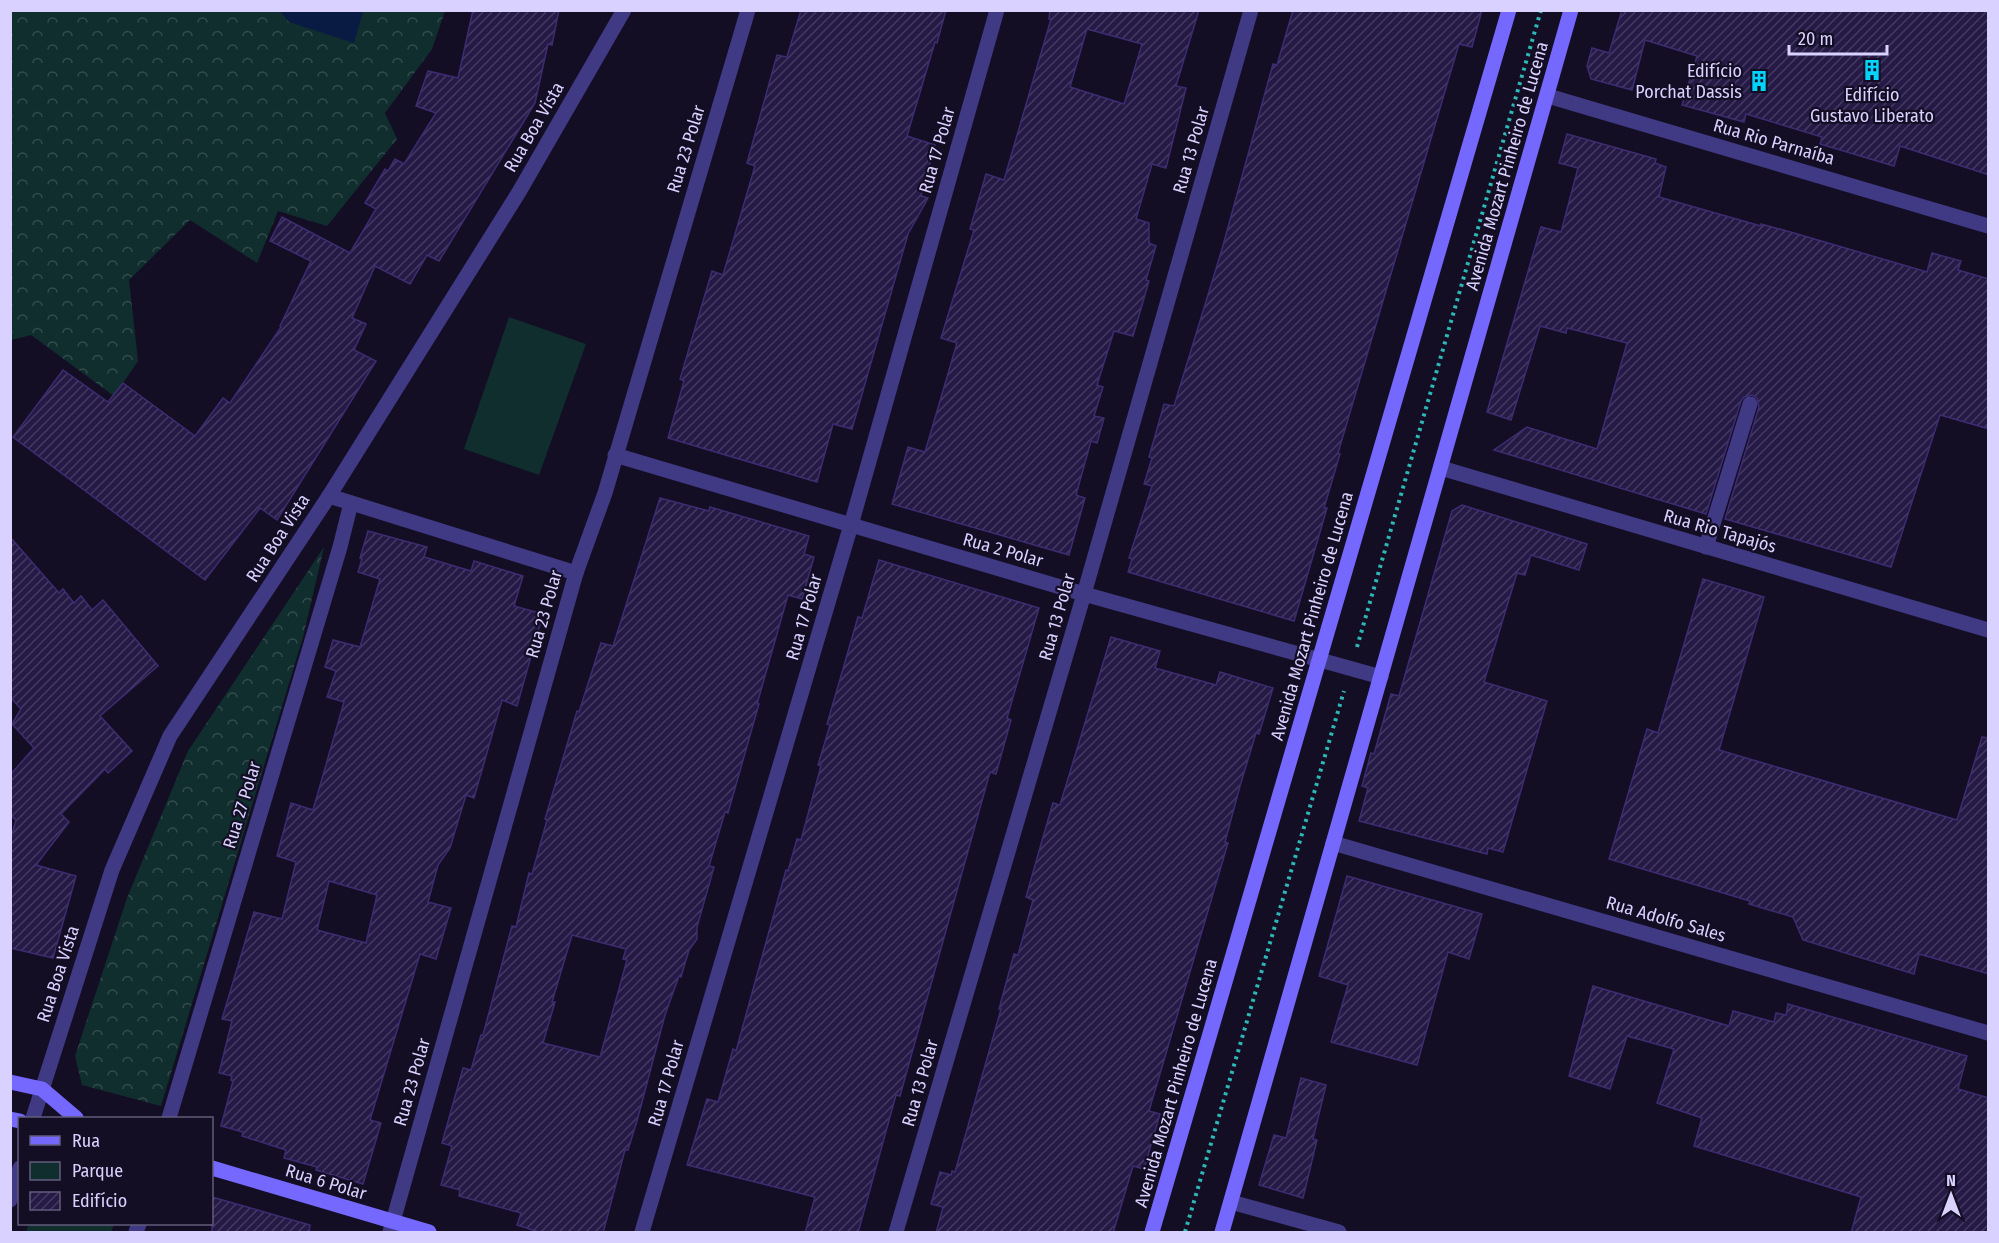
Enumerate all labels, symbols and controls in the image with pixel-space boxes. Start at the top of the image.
scale bar [1789,18,1886,56]
text: 20 m [1798,28,1833,50]
street label: Avenida Mozart Pinheiro de Lucena [1461,39,1553,293]
building icon: Edifício Gustavo Liberato [1860,58,1884,82]
place label: Edifício Porchat Dassis [1635,60,1742,103]
building icon: Edifício Porchat Dassis [1747,69,1771,93]
street label: Rua Boa Vista [499,78,569,176]
place label: Edifício Gustavo Liberato [1810,84,1934,127]
street label: Rua 23 Polar [662,102,710,196]
street label: Rua 13 Polar [1168,103,1214,196]
street label: Rua 17 Polar [914,104,960,196]
street label: Rua Rio Parnaíba [1711,114,1837,170]
street label: Avenida Mozart Pinheiro de Lucena [1266,489,1358,743]
street label: Rua Boa Vista [241,490,315,586]
street label: Rua Rio Tapajós [1661,504,1779,558]
street label: Rua 2 Polar [960,528,1046,572]
street label: Rua 23 Polar [521,567,567,661]
street label: Rua 13 Polar [1034,570,1080,663]
street label: Rua 17 Polar [781,571,827,663]
street label: Rua 27 Polar [218,758,266,851]
street label: Rua Adolfo Sales [1604,891,1729,947]
street label: Rua Boa Vista [32,923,84,1025]
street label: Avenida Mozart Pinheiro de Lucena [1130,956,1222,1210]
street label: Rua 23 Polar [389,1035,435,1129]
street label: Rua 13 Polar [897,1036,943,1129]
street label: Rua 17 Polar [643,1037,689,1129]
legend [18,1117,213,1225]
text: Rua [72,1130,100,1152]
street label: Rua 6 Polar [283,1159,370,1205]
text: Parque [72,1160,123,1182]
north arrow [1921,1165,1981,1225]
text: N [1946,1171,1956,1190]
text: Edifício [72,1190,127,1212]

